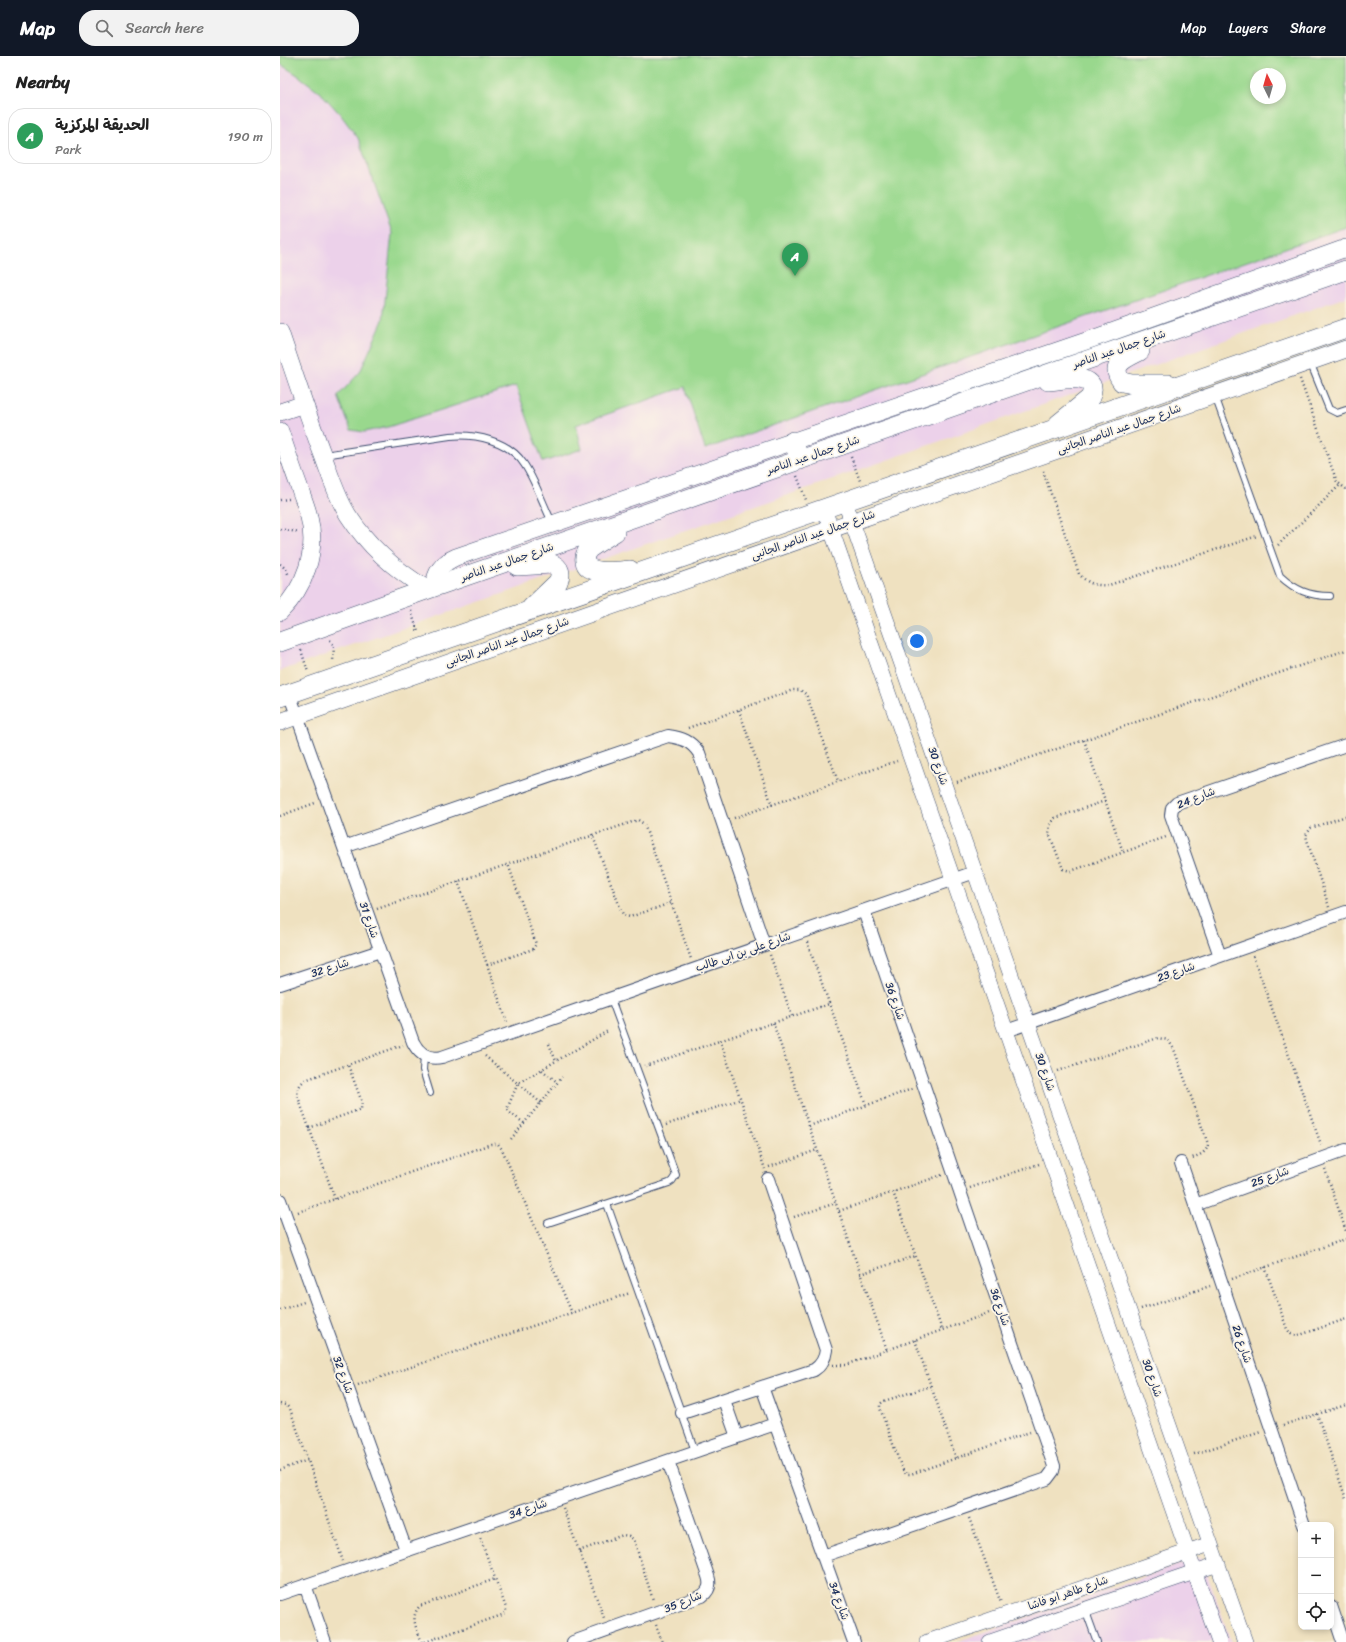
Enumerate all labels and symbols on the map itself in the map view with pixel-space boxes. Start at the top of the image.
north arrow [1250,68,1286,104]
pin: A [782,243,808,276]
street label: شارع جمال عبد الناصر [1069,324,1168,374]
street label: شارع جمال عبد الناصر الجانبى [1054,399,1184,459]
street label: شارع جمال عبد الناصر [763,430,862,480]
street label: شارع جمال عبد الناصر الجانبى [748,505,878,565]
street label: شارع جمال عبد الناصر [457,537,556,587]
street label: شارع جمال عبد الناصر الجانبى [442,612,572,672]
your location [907,631,927,651]
street label: شارع 30 [923,744,953,788]
street label: شارع 24 [1174,782,1218,814]
street label: شارع 31 [354,899,384,941]
street label: شارع على بن ابى طالب [693,927,793,977]
street label: شارع 32 [308,953,352,983]
street label: شارع 23 [1154,957,1198,987]
street label: شارع 36 [880,979,910,1023]
street label: شارع 30 [1030,1050,1060,1094]
street label: شارع 25 [1248,1161,1292,1193]
street label: شارع 36 [985,1285,1015,1329]
street label: شارع 26 [1227,1322,1257,1366]
street label: شارع 32 [327,1353,359,1397]
street label: شارع 30 [1137,1356,1167,1400]
street label: شارع 34 [506,1494,550,1524]
street label: شارع طاهر ابو فاشا [1025,1570,1111,1616]
street label: شارع 34 [823,1579,855,1623]
street label: شارع 35 [661,1586,705,1618]

